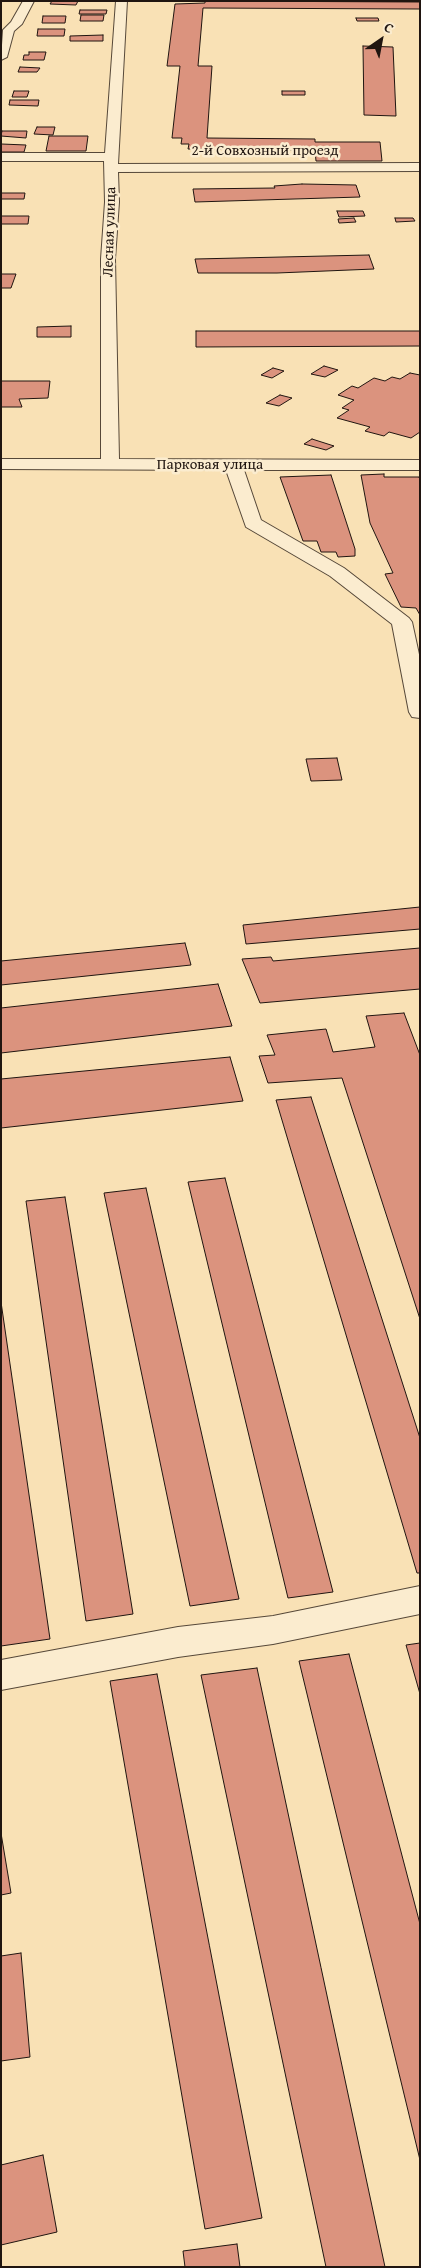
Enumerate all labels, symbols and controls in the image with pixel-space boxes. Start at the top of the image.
north arrow [356,15,406,65]
text: С [380,17,398,38]
street label: 2-й Совхозный проезд [192,142,338,160]
street label: Лесная улица [99,186,121,278]
street label: Парковая улица [157,456,263,474]

